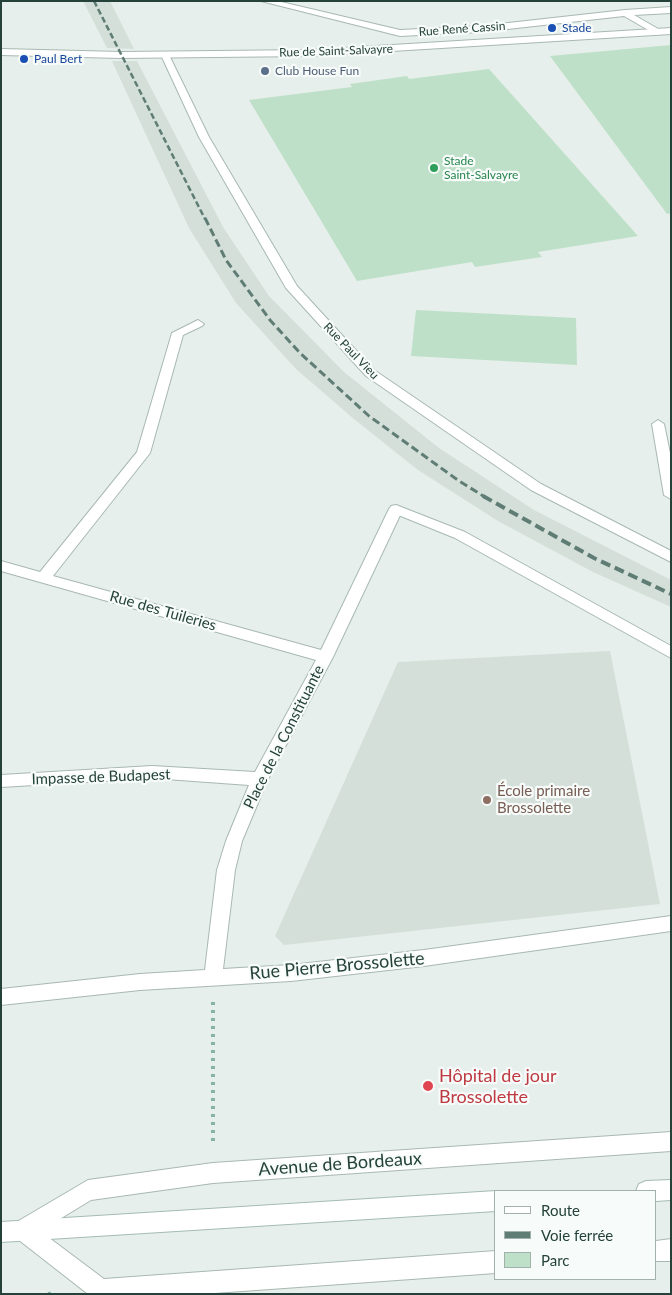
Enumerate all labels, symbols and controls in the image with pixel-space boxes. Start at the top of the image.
street label: Rue René Cassin [418,19,506,39]
place label: Stade [562,21,592,35]
marker: Stade [546,22,558,34]
street label: Rue de Saint-Salvayre [279,42,393,60]
place label: Paul Bert [34,52,82,66]
marker: Paul Bert [18,53,30,65]
place label: Club House Fun [275,64,359,78]
marker: Club House Fun [259,65,271,77]
place label: Stade Saint-Salvayre [444,154,518,182]
marker: Stade Saint-Salvayre [428,162,440,174]
street label: Rue Paul Vieu [320,320,382,382]
street label: Rue des Tuileries [108,587,218,635]
street label: Place de la Constituante [240,662,328,812]
street label: Impasse de Budapest [31,766,171,788]
place label: École primaire Brossolette [497,782,590,817]
marker: École primaire Brossolette [481,794,493,806]
street label: Rue Pierre Brossolette [249,948,425,984]
place label: Hôpital de jour Brossolette [439,1065,557,1108]
marker: Hôpital de jour Brossolette [421,1079,435,1093]
street label: Avenue de Bordeaux [258,1148,422,1180]
legend [494,1190,657,1280]
text: Route [541,1201,580,1219]
text: Voie ferrée [541,1226,613,1244]
text: Parc [541,1251,570,1269]

